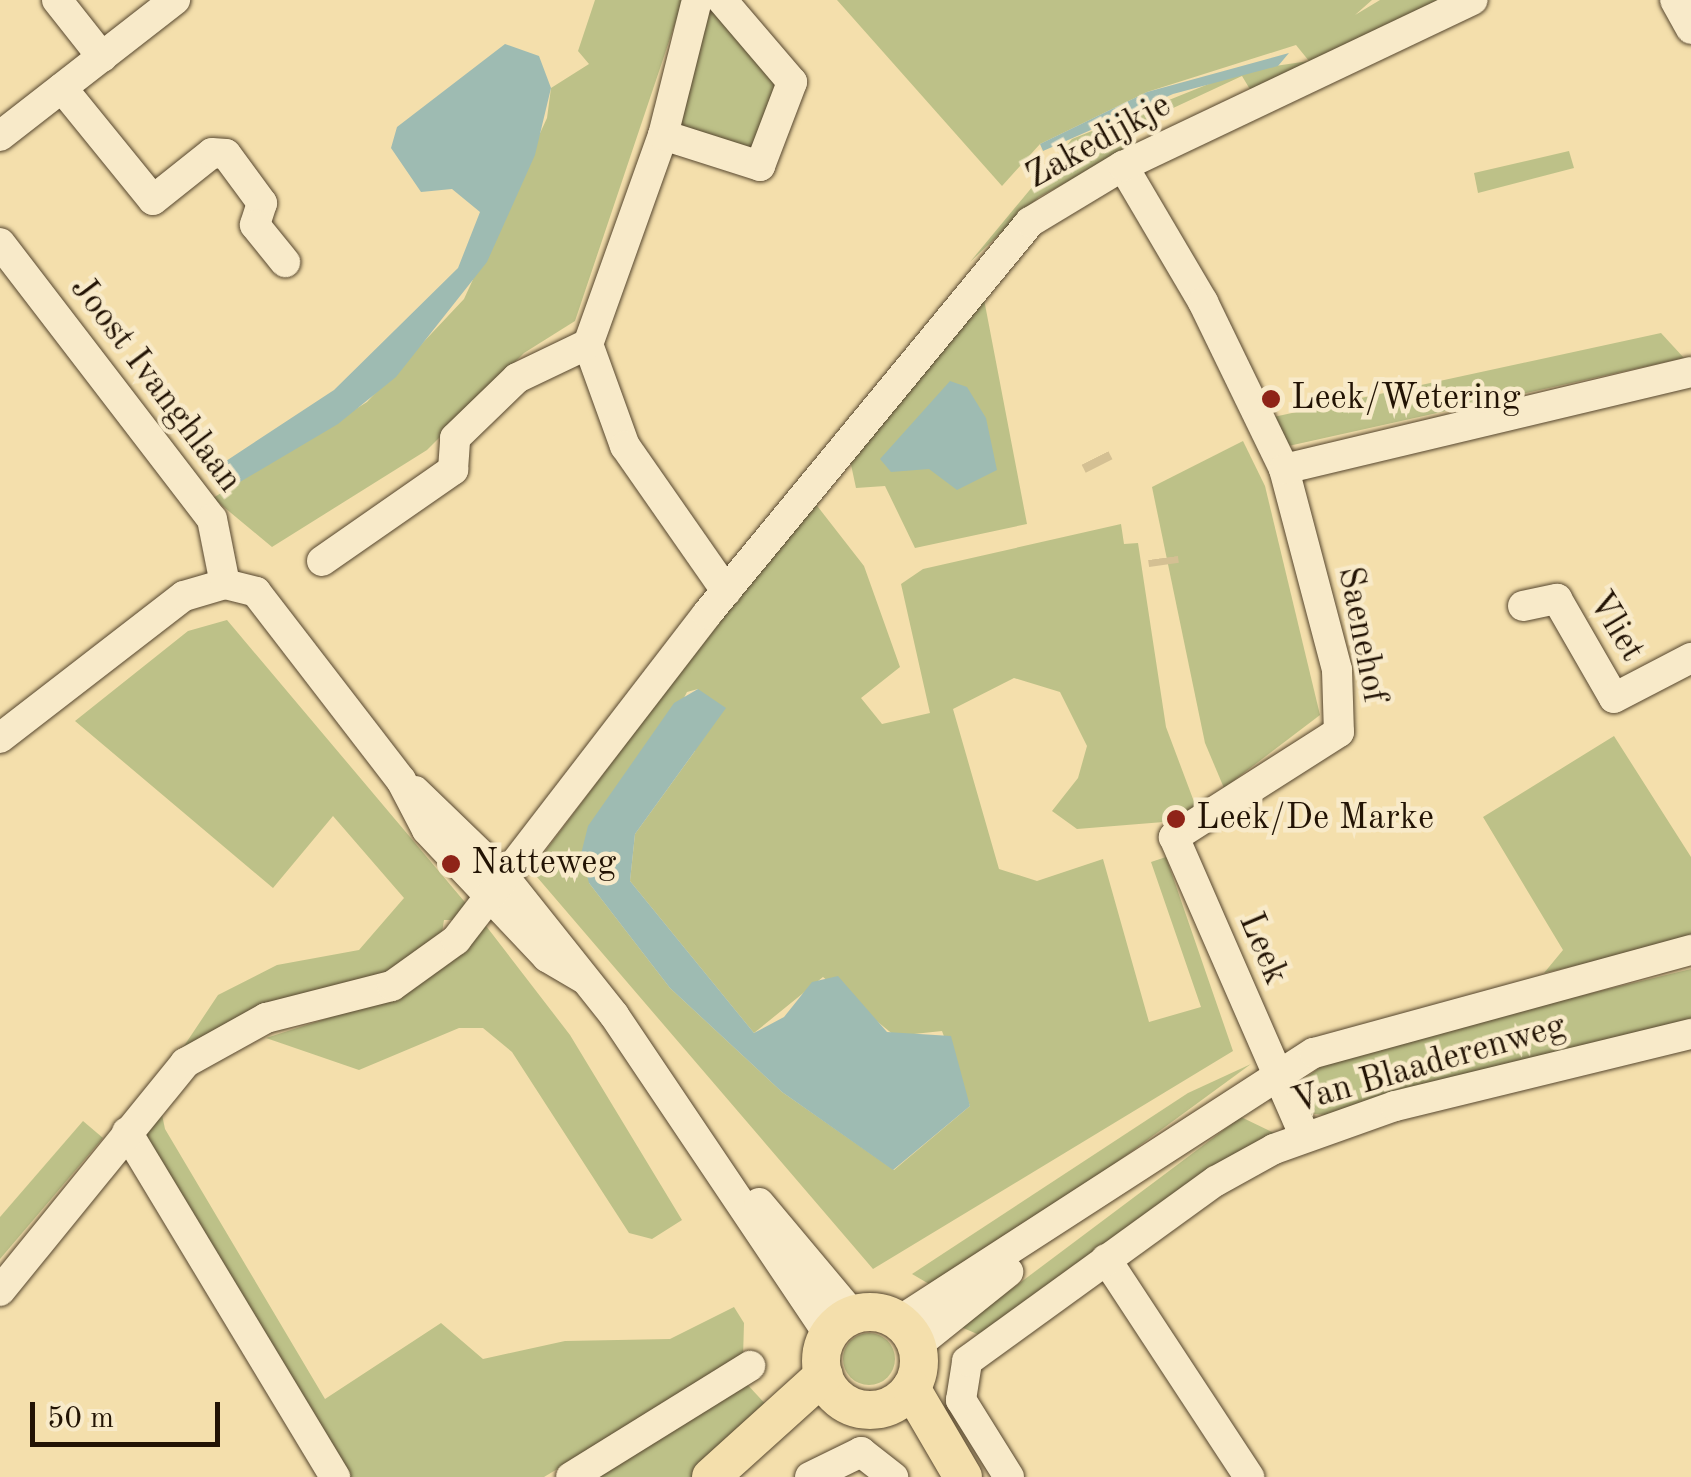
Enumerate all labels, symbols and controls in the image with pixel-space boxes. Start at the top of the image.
street label: Zakedijkje [1019,85,1179,199]
street label: Joost Ivanghlaan [60,269,250,501]
place label: Leek/Wetering [1291,378,1521,420]
marker: Leek/Wetering [1260,388,1282,410]
street label: Saenehof [1327,563,1395,707]
street label: Vliet [1578,584,1652,670]
place label: Leek/De Marke [1196,798,1434,840]
marker: Leek/De Marke [1165,808,1187,830]
place label: Natteweg [471,843,616,885]
marker: Natteweg [440,853,462,875]
street label: Leek [1228,907,1296,991]
street label: Van Blaaderenweg [1287,1006,1571,1124]
scale bar [35,1382,225,1444]
text: 50 m [47,1404,114,1434]

